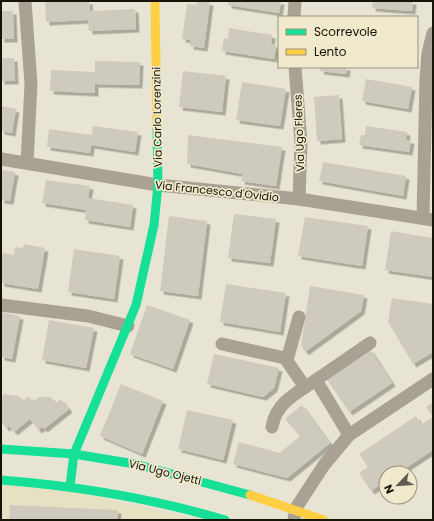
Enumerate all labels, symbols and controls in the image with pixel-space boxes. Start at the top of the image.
legend [278,16,418,68]
text: Scorrevole [314,23,377,40]
text: Lento [314,43,347,60]
street label: Via Carlo Lorenzini [148,66,166,167]
street label: Via Ugo Fleres [290,94,308,172]
street label: Via Francesco d'Ovidio [154,177,280,205]
street label: Via Ugo Ojetti [127,455,203,489]
north arrow [378,465,418,505]
text: N [380,482,398,496]

